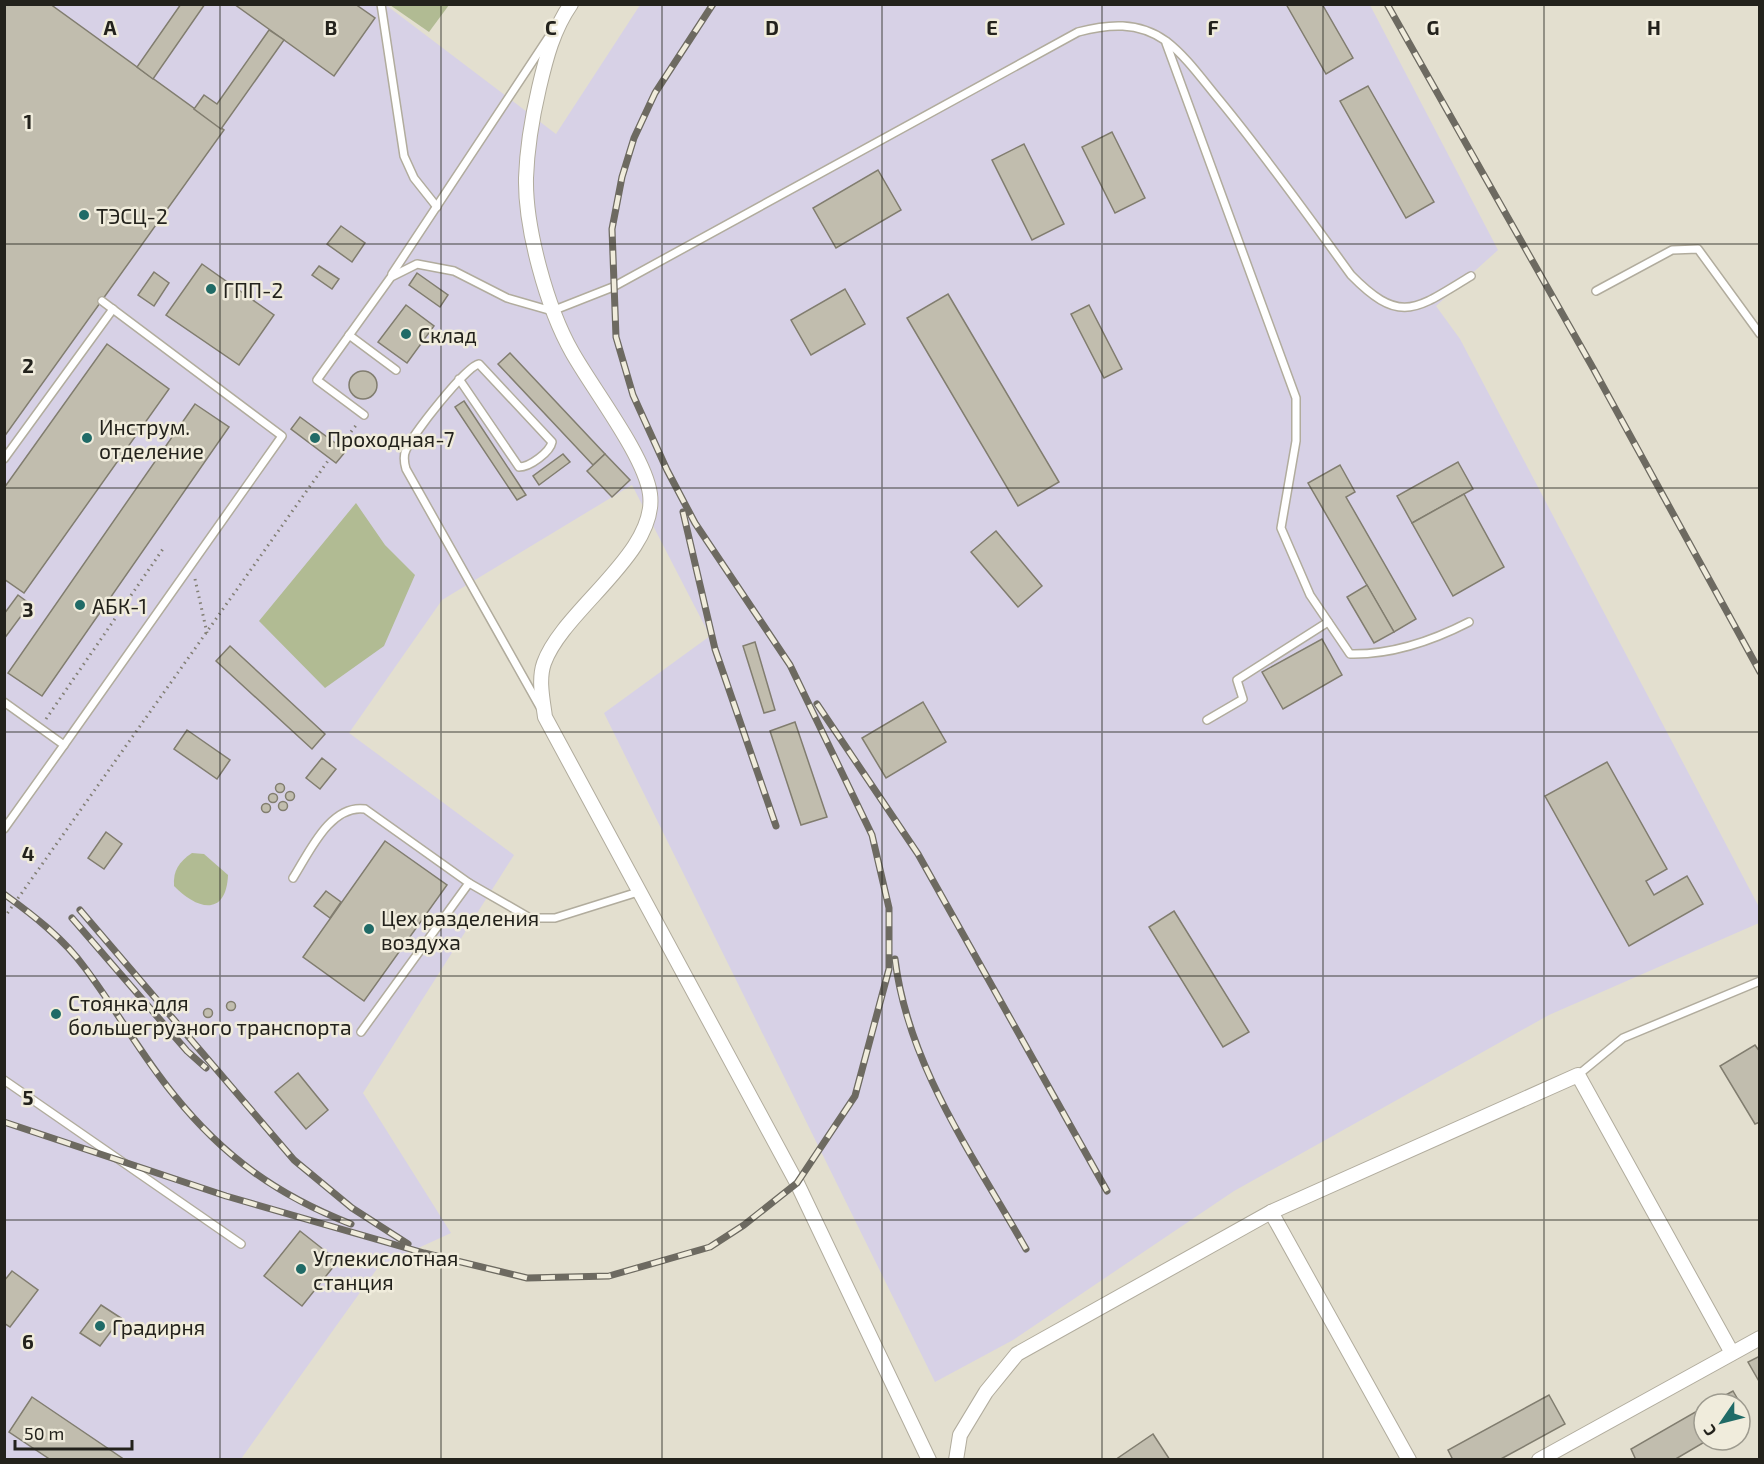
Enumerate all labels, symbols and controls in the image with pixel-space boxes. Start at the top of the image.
text: A [103,15,117,39]
text: B [325,15,337,39]
text: C [545,15,557,39]
text: D [765,15,779,39]
text: E [986,15,998,39]
text: F [1207,15,1219,39]
text: G [1427,15,1439,39]
text: H [1647,15,1661,39]
text: 1 [24,109,32,133]
place label: ТЭСЦ-2 [96,203,168,228]
marker: ТЭСЦ-2 [77,208,91,222]
place label: ГПП-2 [223,277,283,302]
marker: ГПП-2 [204,282,218,296]
place label: Склад [418,322,477,347]
marker: Склад [399,327,413,341]
text: 2 [22,353,34,377]
place label: Инструм. отделение [99,414,204,463]
place label: Проходная-7 [327,426,455,451]
marker: Инструм. отделение [80,431,94,445]
marker: Проходная-7 [308,431,322,445]
place label: АБК-1 [92,593,147,618]
text: 3 [22,597,34,621]
marker: АБК-1 [73,598,87,612]
text: 4 [22,841,35,865]
place label: Цех разделения воздуха [381,905,539,955]
marker: Цех разделения воздуха [362,922,376,936]
place label: Стоянка для большегрузного транспорта [68,990,351,1040]
marker: Стоянка для большегрузного транспорта [49,1007,63,1021]
text: 5 [22,1085,34,1109]
place label: Углекислотная станция [313,1245,459,1294]
marker: Углекислотная станция [294,1262,308,1276]
place label: Градирня [112,1314,205,1339]
marker: Градирня [93,1319,107,1333]
text: 6 [22,1329,34,1353]
north arrow [1692,1392,1752,1452]
scale bar [15,1413,132,1451]
text: 50 m [24,1422,64,1444]
text: С [1699,1422,1720,1440]

